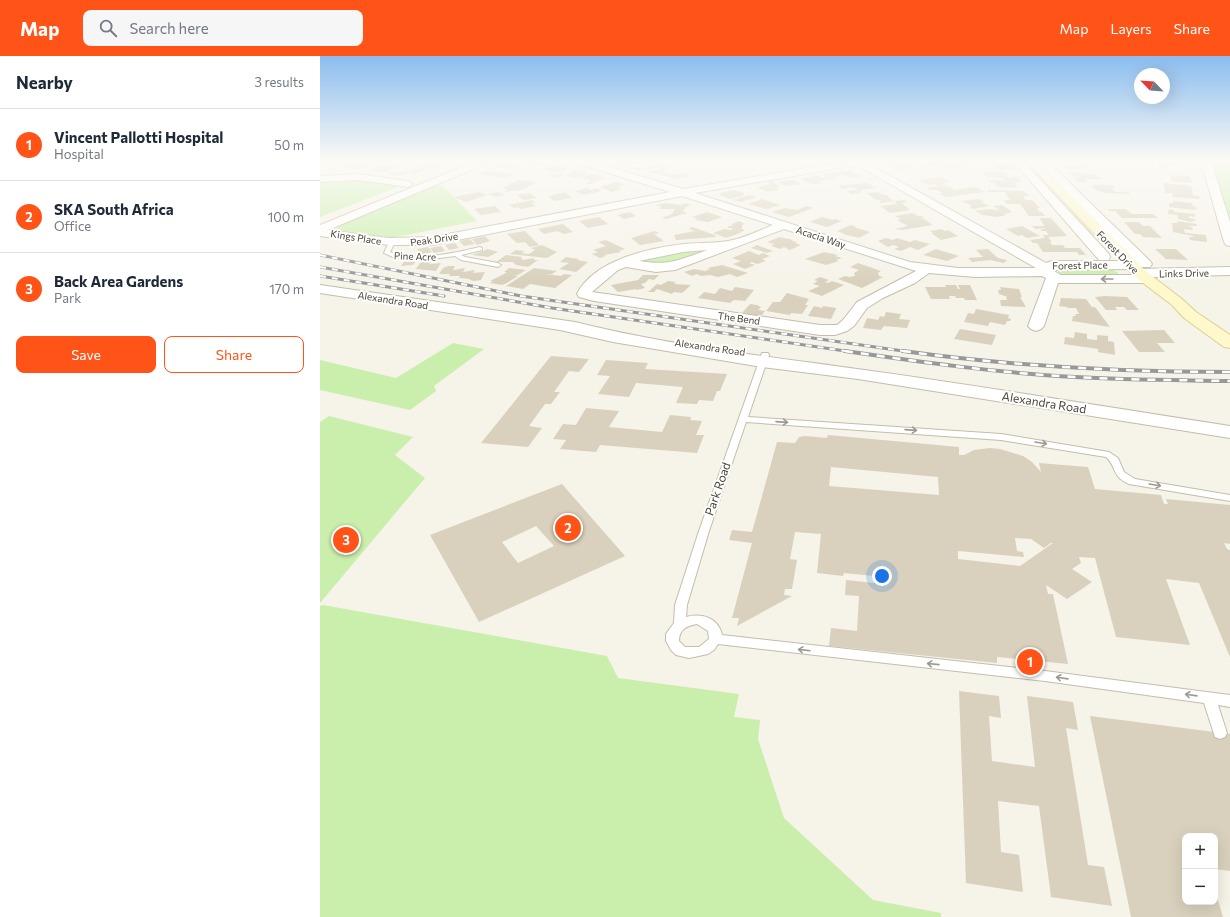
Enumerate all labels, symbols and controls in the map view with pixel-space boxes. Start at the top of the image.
search box [83,10,363,46]
text: Map [20,17,59,40]
icon: search [97,17,119,39]
text: Search here [129,19,209,37]
text: Map [1060,20,1088,37]
text: Layers [1110,20,1152,37]
text: Share [1174,20,1210,37]
north arrow [1134,68,1170,104]
text: Nearby [16,72,73,93]
text: 3 results [255,74,304,90]
text: Vincent Pallotti Hospital [54,128,223,146]
text: 1 [26,137,32,153]
text: 50 m [274,137,304,153]
text: Hospital [54,146,104,162]
text: SKA South Africa [54,200,174,218]
text: 2 [25,209,33,225]
text: 100 m [268,209,304,225]
text: Office [54,218,91,234]
street label: Acacia Way [795,223,847,251]
street label: Kings Place [330,227,382,247]
street label: Forest Drive [1094,228,1142,276]
street label: Peak Drive [409,230,459,248]
street label: Pine Acre [394,249,436,263]
street label: Forest Place [1052,259,1108,271]
street label: Links Drive [1159,267,1209,279]
text: Back Area Gardens [54,272,183,290]
one-way arrow [1101,275,1114,283]
text: 3 [25,281,33,297]
text: 170 m [269,281,304,297]
street label: Alexandra Road [357,289,429,312]
text: Park [54,290,81,306]
street label: The Bend [717,309,761,327]
button: Save [16,336,156,373]
button: Share [164,336,304,373]
street label: Alexandra Road [674,336,746,358]
street label: Alexandra Road [1001,388,1087,416]
one-way arrow [775,418,788,425]
one-way arrow [904,427,917,434]
one-way arrow [1034,439,1047,447]
street label: Park Road [701,460,733,517]
one-way arrow [1148,482,1161,490]
pin: 2 [555,513,581,543]
pin: 3 [333,525,359,555]
your location [872,566,892,586]
one-way arrow [798,646,811,654]
pin: 1 [1017,647,1043,677]
one-way arrow [927,660,940,668]
one-way arrow [1056,674,1069,682]
one-way arrow [1185,691,1198,699]
map controls [1182,833,1218,905]
button: + [1182,833,1218,869]
button: − [1182,869,1218,905]

